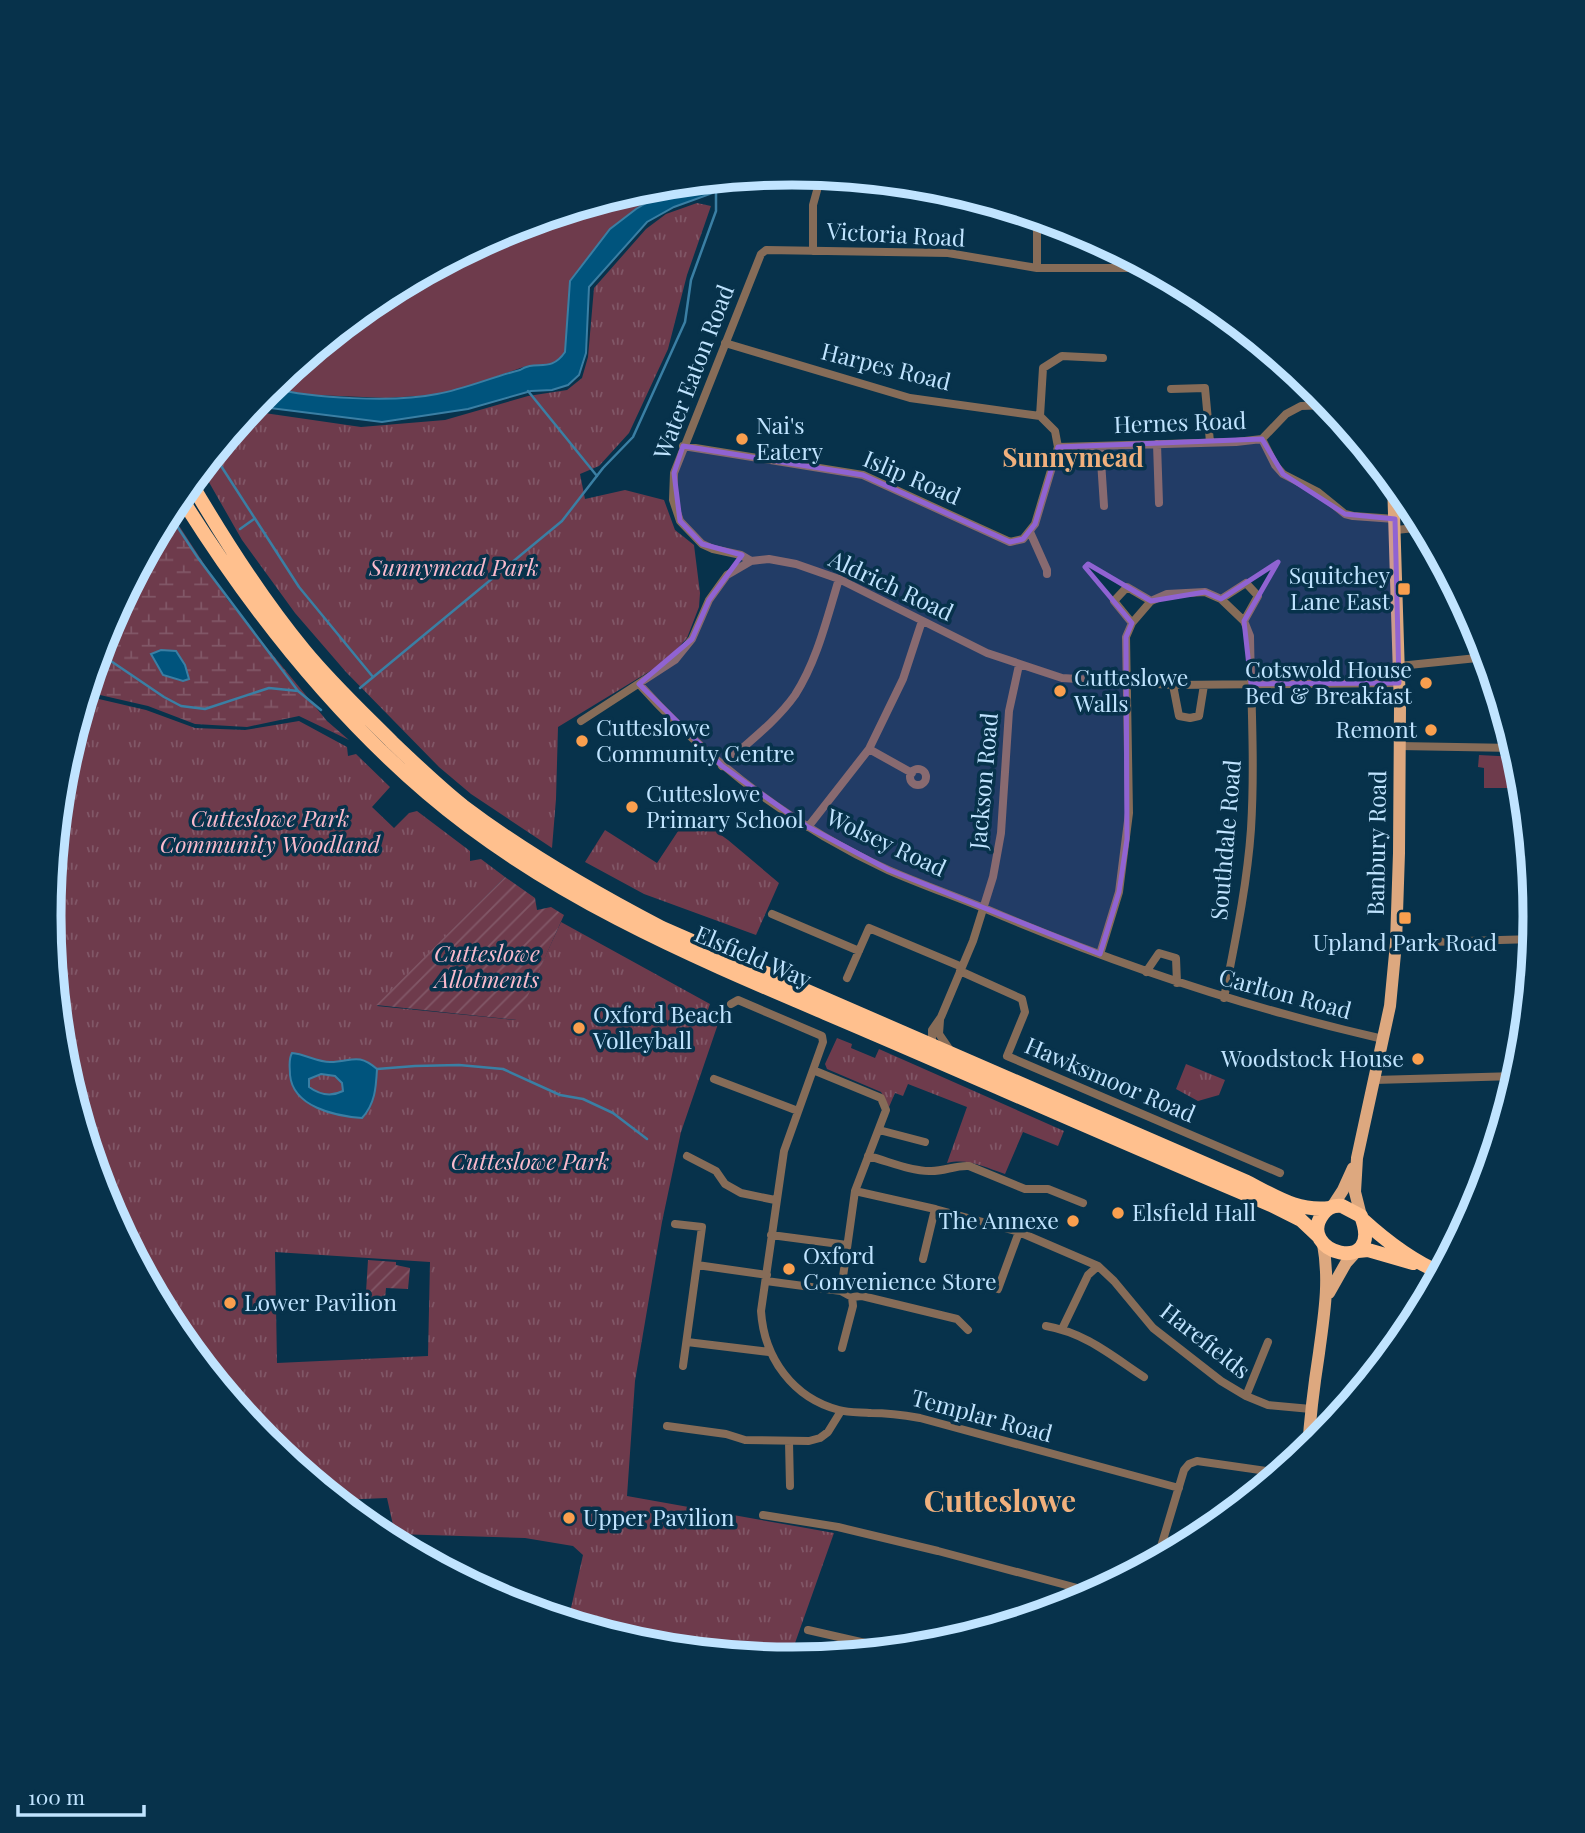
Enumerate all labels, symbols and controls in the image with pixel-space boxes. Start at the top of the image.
street label: Victoria Road [825,214,966,253]
street label: Water Eaton Road [645,280,740,464]
street label: Harpes Road [818,334,954,397]
street label: Hernes Road [1113,404,1247,439]
place label: Nai's Eatery [756,409,823,466]
marker: Nai's Eatery [734,431,750,447]
district label: Sunnymead [1002,439,1144,474]
street label: Islip Road [859,442,966,511]
street label: Aldrich Road [823,542,959,627]
park label: Sunnymead Park [368,551,539,582]
place label: Squitchey Lane East [1289,559,1391,616]
marker: Squitchey Lane East [1396,581,1412,597]
place label: Cotswold House Bed & Breakfast [1245,653,1413,710]
place label: Cutteslowe Walls [1073,661,1188,718]
marker: Cotswold House Bed & Breakfast [1418,675,1434,691]
marker: Cutteslowe Walls [1052,683,1068,699]
place label: Cutteslowe Community Centre [596,711,795,768]
street label: Jackson Road [961,711,1004,851]
place label: Remont [1336,713,1418,744]
marker: Remont [1423,722,1439,738]
marker: Cutteslowe Community Centre [574,733,590,749]
street label: Southdale Road [1202,758,1247,921]
street label: Banbury Road [1359,770,1392,916]
place label: Cutteslowe Primary School [646,777,804,834]
marker: Cutteslowe Primary School [624,799,640,815]
street label: Wolsey Road [821,800,952,883]
park label: Cutteslowe Park Community Woodland [160,802,381,859]
marker: Upland Park Road [1397,910,1413,926]
street label: Elsfield Way [690,917,817,994]
place label: Upland Park Road [1313,926,1497,957]
park label: Cutteslowe Allotments [433,937,540,994]
street label: Carlton Road [1216,960,1355,1025]
place label: Oxford Beach Volleyball [592,998,733,1055]
marker: Oxford Beach Volleyball [571,1020,587,1036]
street label: Hawksmoor Road [1021,1029,1200,1128]
place label: Woodstock House [1220,1042,1404,1073]
marker: Woodstock House [1410,1051,1426,1067]
park label: Cutteslowe Park [451,1145,609,1176]
place label: Elsfield Hall [1132,1196,1257,1227]
place label: The Annexe [938,1204,1059,1235]
marker: Elsfield Hall [1110,1205,1126,1221]
marker: The Annexe [1065,1213,1081,1229]
place label: Oxford Convenience Store [803,1239,997,1296]
marker: Oxford Convenience Store [781,1261,797,1277]
place label: Lower Pavilion [244,1286,397,1317]
marker: Lower Pavilion [222,1295,238,1311]
street label: Harefields [1155,1295,1257,1385]
street label: Templar Road [909,1381,1056,1448]
district label: Cutteslowe [924,1480,1076,1520]
place label: Upper Pavilion [583,1501,735,1532]
marker: Upper Pavilion [561,1510,577,1526]
scale bar [18,1773,144,1817]
text: 100 m [28,1782,85,1810]

